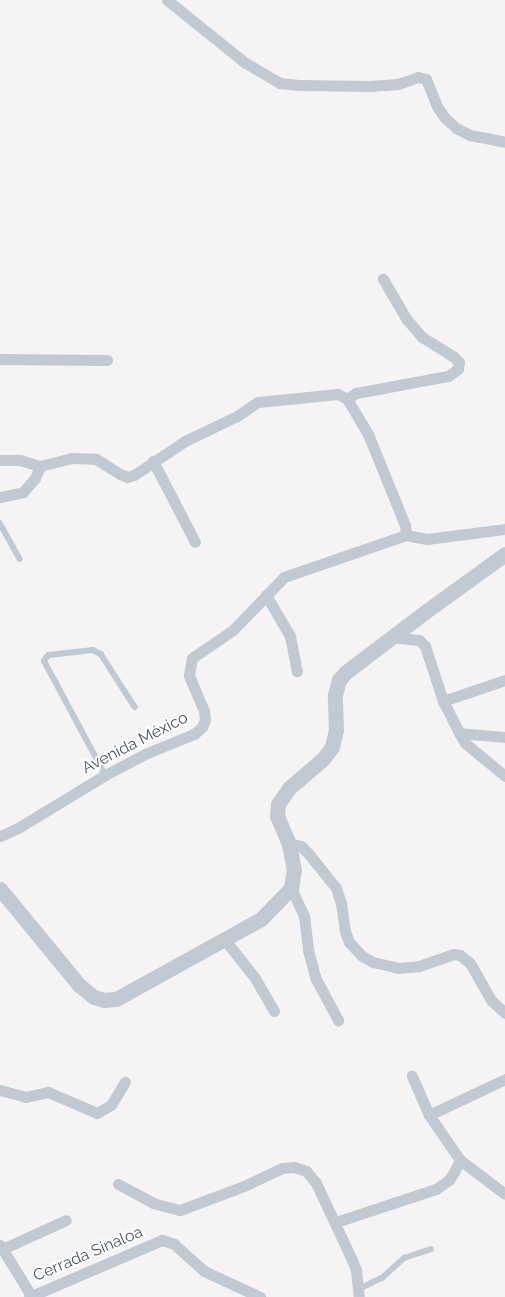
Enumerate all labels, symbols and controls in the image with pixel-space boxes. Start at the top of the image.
street label: Avenida México [79,708,191,778]
street label: Cerrada Sinaloa [30,1222,146,1286]

